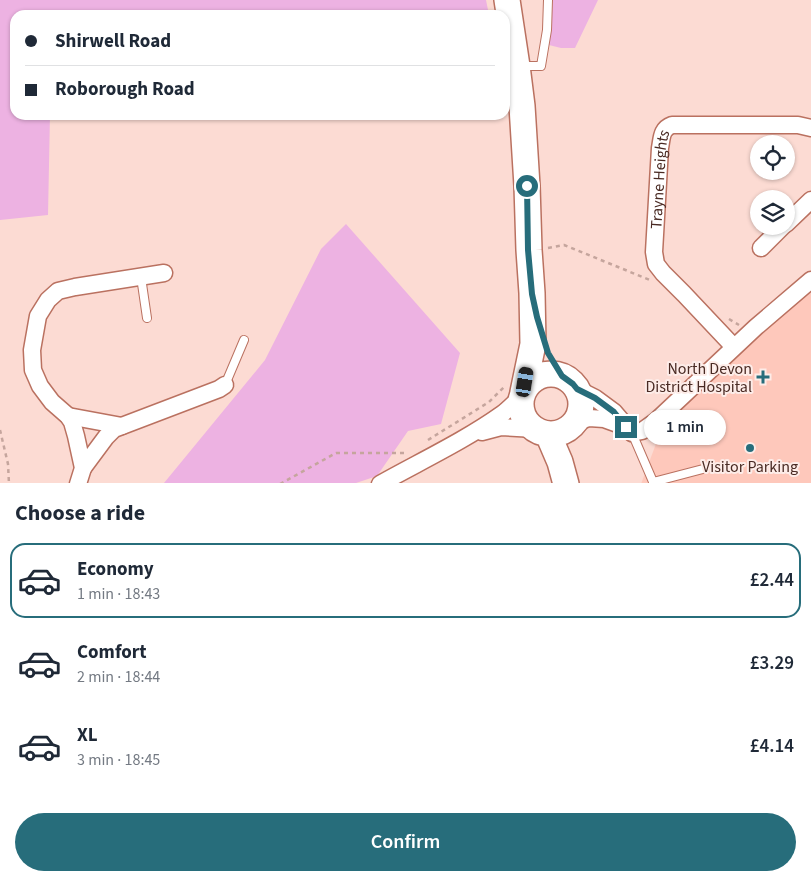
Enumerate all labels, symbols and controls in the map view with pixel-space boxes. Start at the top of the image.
text: Shirwell Road [55,28,171,55]
text: Roborough Road [55,76,195,103]
street label: Trayne Heights [645,126,676,230]
map controls [750,135,795,235]
button: locate [750,135,795,180]
route start [516,175,538,197]
button: layers [750,190,795,235]
place label: North Devon District Hospital [645,358,752,398]
car [515,366,534,398]
marker: North Devon District Hospital [756,370,770,384]
callout: 1 min [644,410,726,444]
route end [615,416,637,438]
text: 1 min [666,416,704,438]
marker: Visitor Parking [744,442,756,454]
place label: Visitor Parking [702,456,798,478]
text: Choose a ride [15,497,145,529]
text: Economy [77,556,154,583]
icon: car [17,558,62,603]
text: £2.44 [750,567,794,594]
text: 1 min · 18:43 [77,583,160,605]
text: Comfort [77,639,147,666]
icon: car [17,641,62,686]
text: £3.29 [750,650,794,677]
text: 2 min · 18:44 [77,666,160,688]
text: XL [77,722,98,749]
icon: car [17,724,62,769]
text: £4.14 [750,733,794,760]
text: 3 min · 18:45 [77,749,160,771]
button: Confirm [15,813,796,871]

